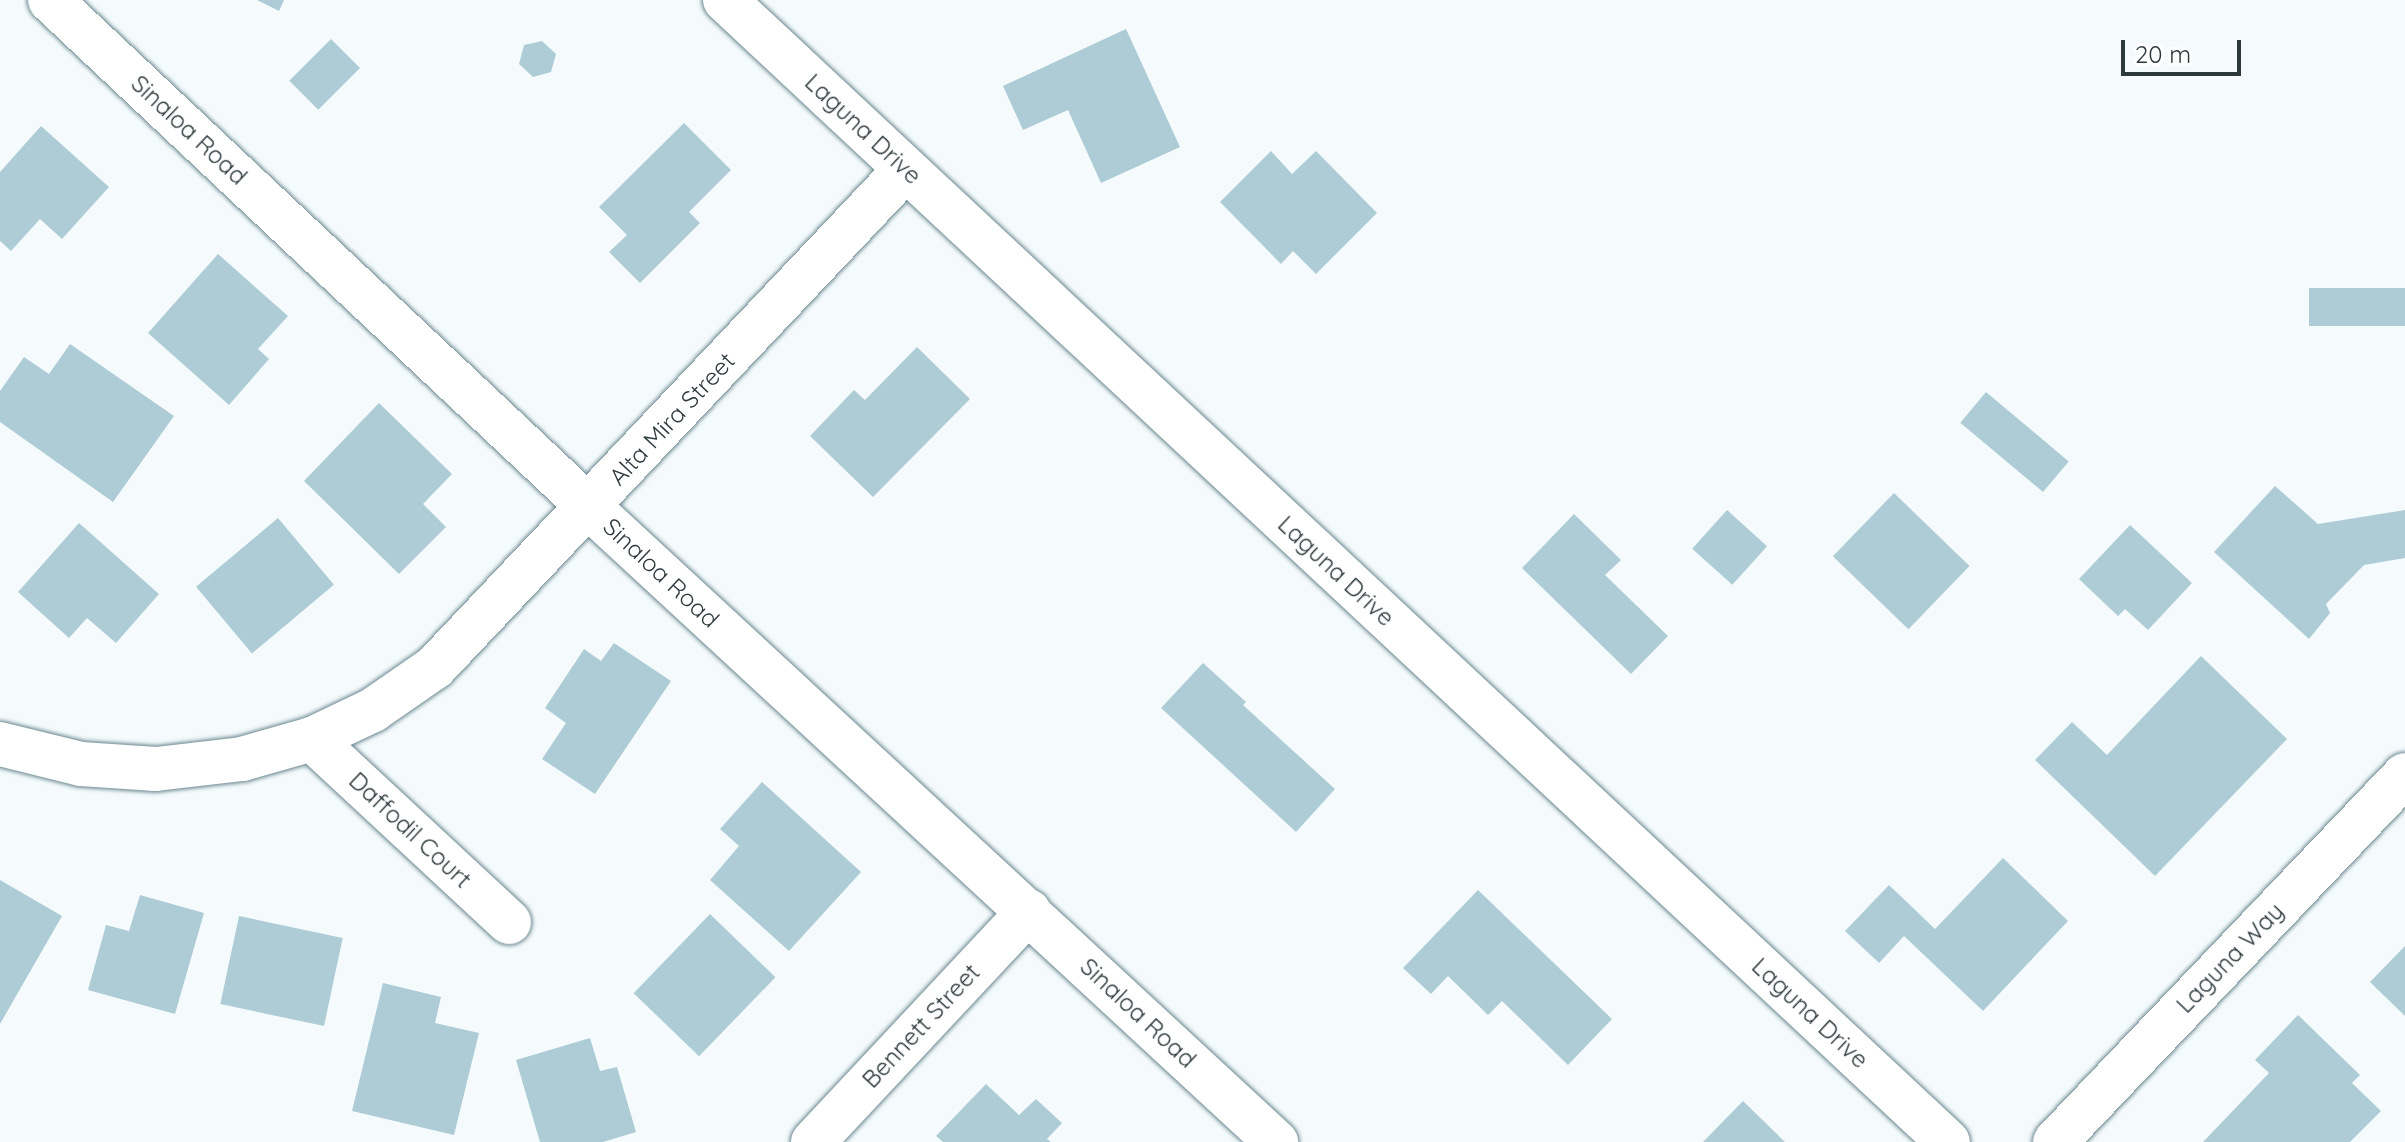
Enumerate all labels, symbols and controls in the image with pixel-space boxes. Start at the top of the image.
scale bar [2125,24,2245,74]
text: 20 m [2135,39,2191,69]
street label: Laguna Drive [799,68,927,190]
street label: Sinaloa Road [125,69,253,191]
street label: Alta Mira Street [603,347,741,491]
street label: Laguna Drive [1272,510,1400,632]
street label: Sinaloa Road [597,512,725,634]
street label: Daffodil Court [343,766,477,894]
street label: Laguna Way [2170,897,2290,1019]
street label: Sinaloa Road [1074,952,1202,1074]
street label: Laguna Drive [1746,952,1874,1074]
street label: Bennett Street [856,958,986,1094]

